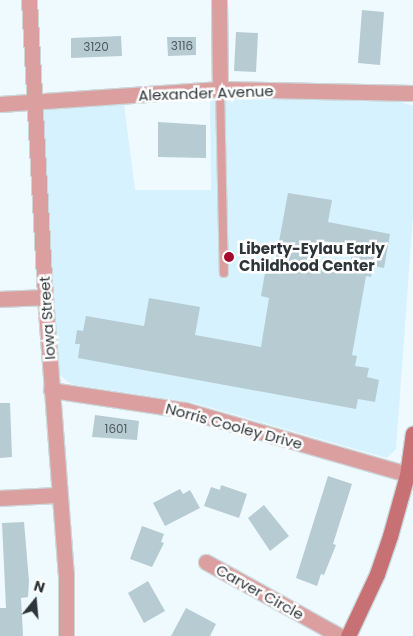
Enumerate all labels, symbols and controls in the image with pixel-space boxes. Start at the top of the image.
house number: 3116 [171,39,193,53]
house number: 3120 [83,40,109,54]
street label: Alexander Avenue [138,82,274,104]
place label: Liberty-Eylau Early Childhood Center [239,239,385,274]
marker: Liberty-Eylau Early Childhood Center [223,251,235,263]
street label: Iowa Street [35,276,59,360]
street label: Norris Cooley Drive [164,399,304,453]
house number: 1601 [105,422,127,436]
street label: Carver Circle [213,560,307,624]
north arrow [10,576,60,626]
text: N [31,576,47,598]

